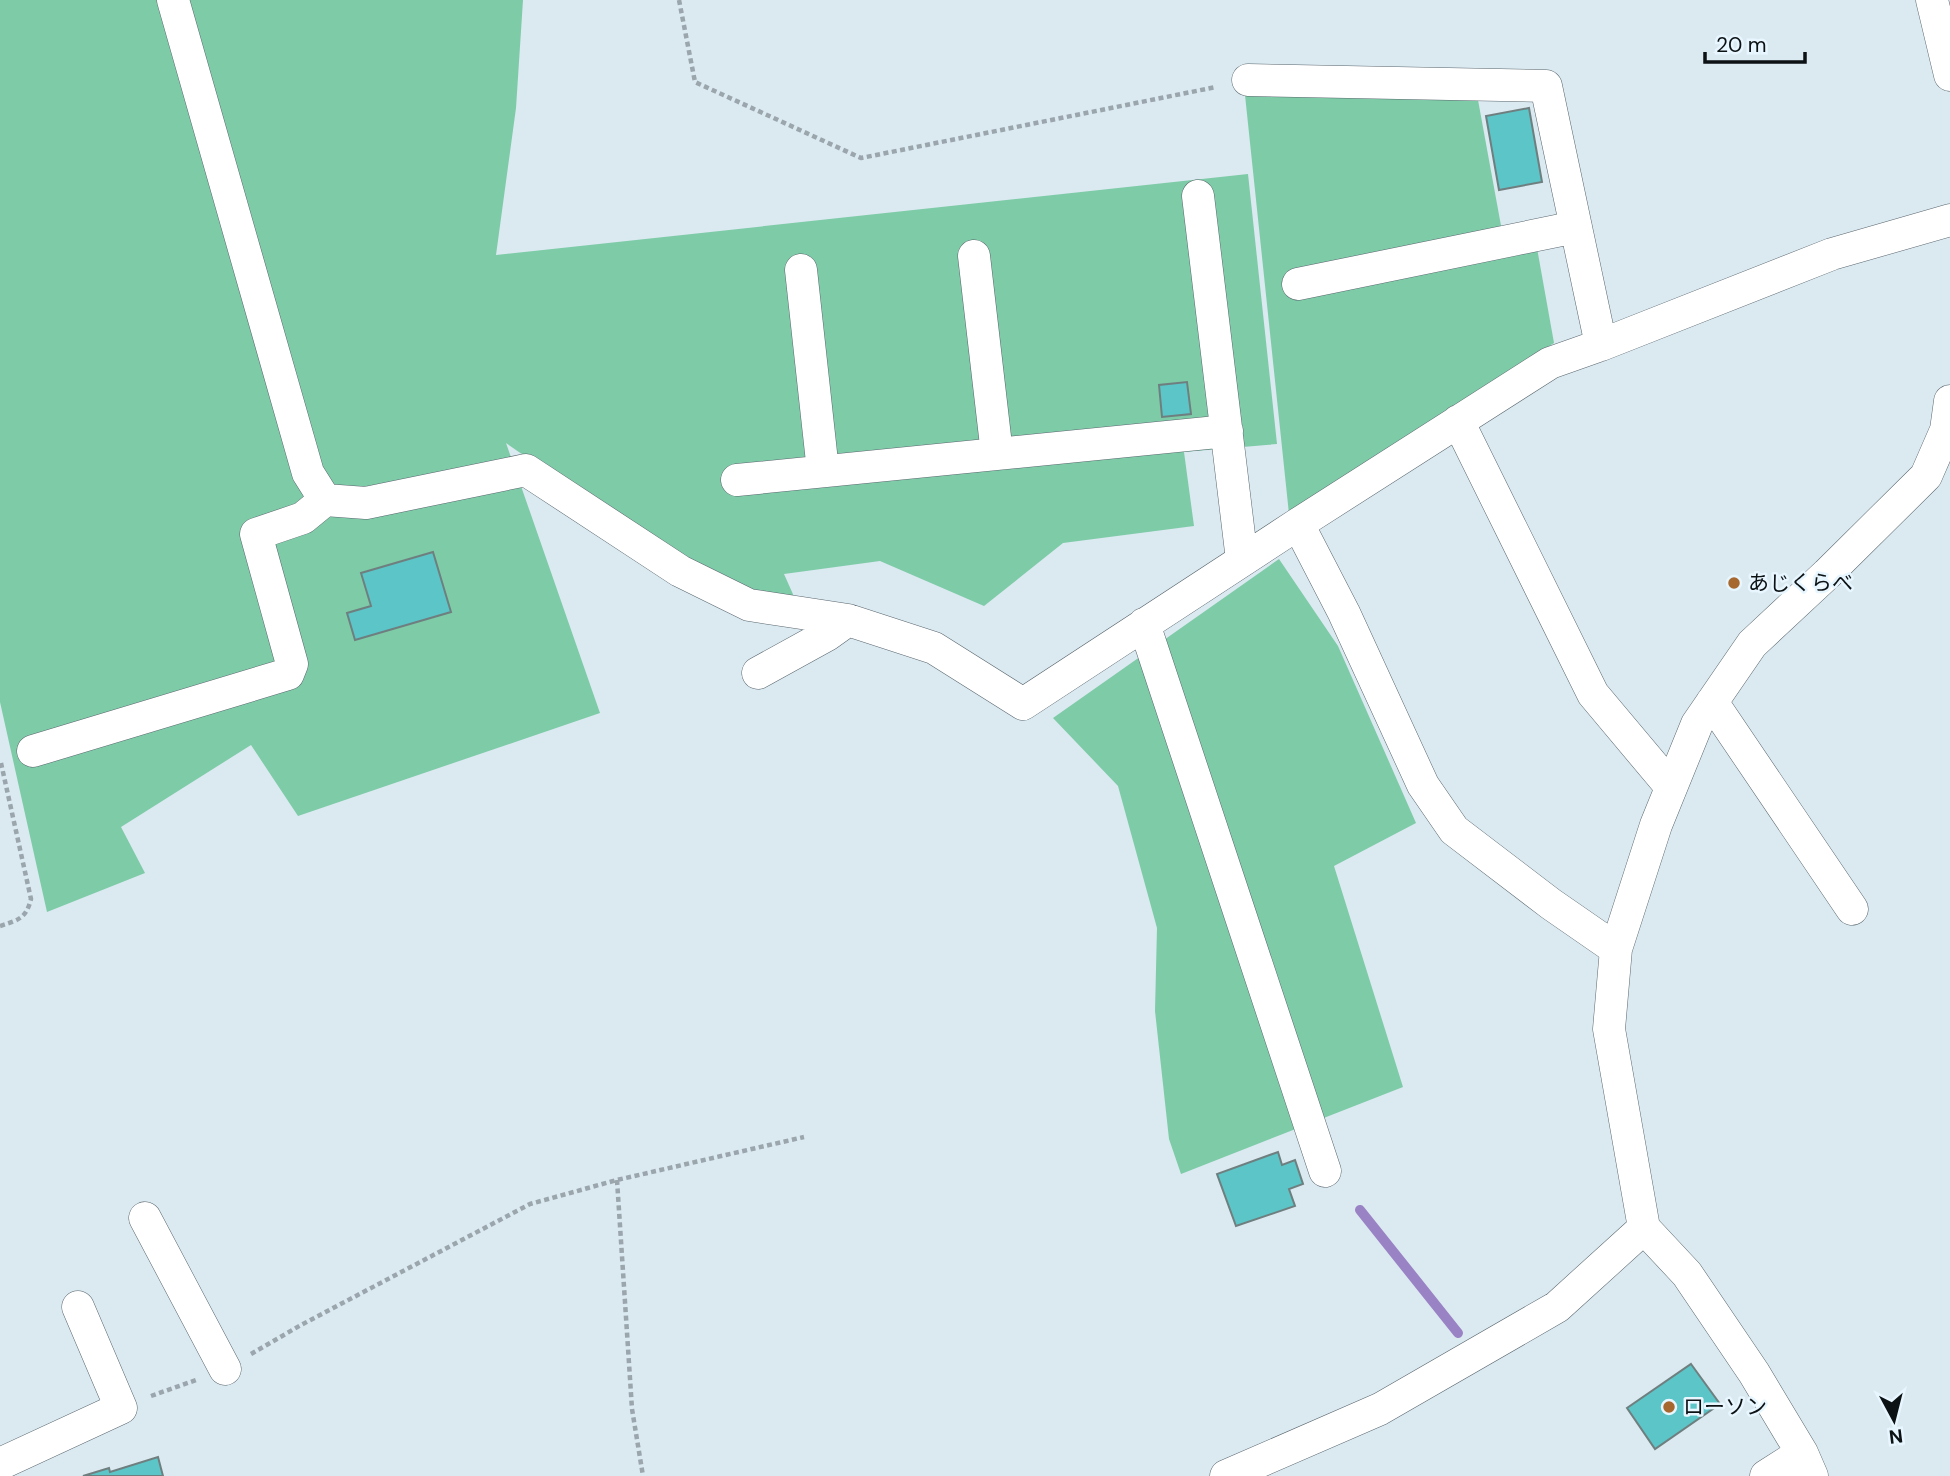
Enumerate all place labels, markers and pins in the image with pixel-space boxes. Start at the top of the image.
place label: あじくらべ [1748,569,1853,597]
marker: あじくらべ [1726,575,1742,591]
place label: ローソン [1683,1393,1767,1421]
marker: ローソン [1661,1399,1677,1415]

